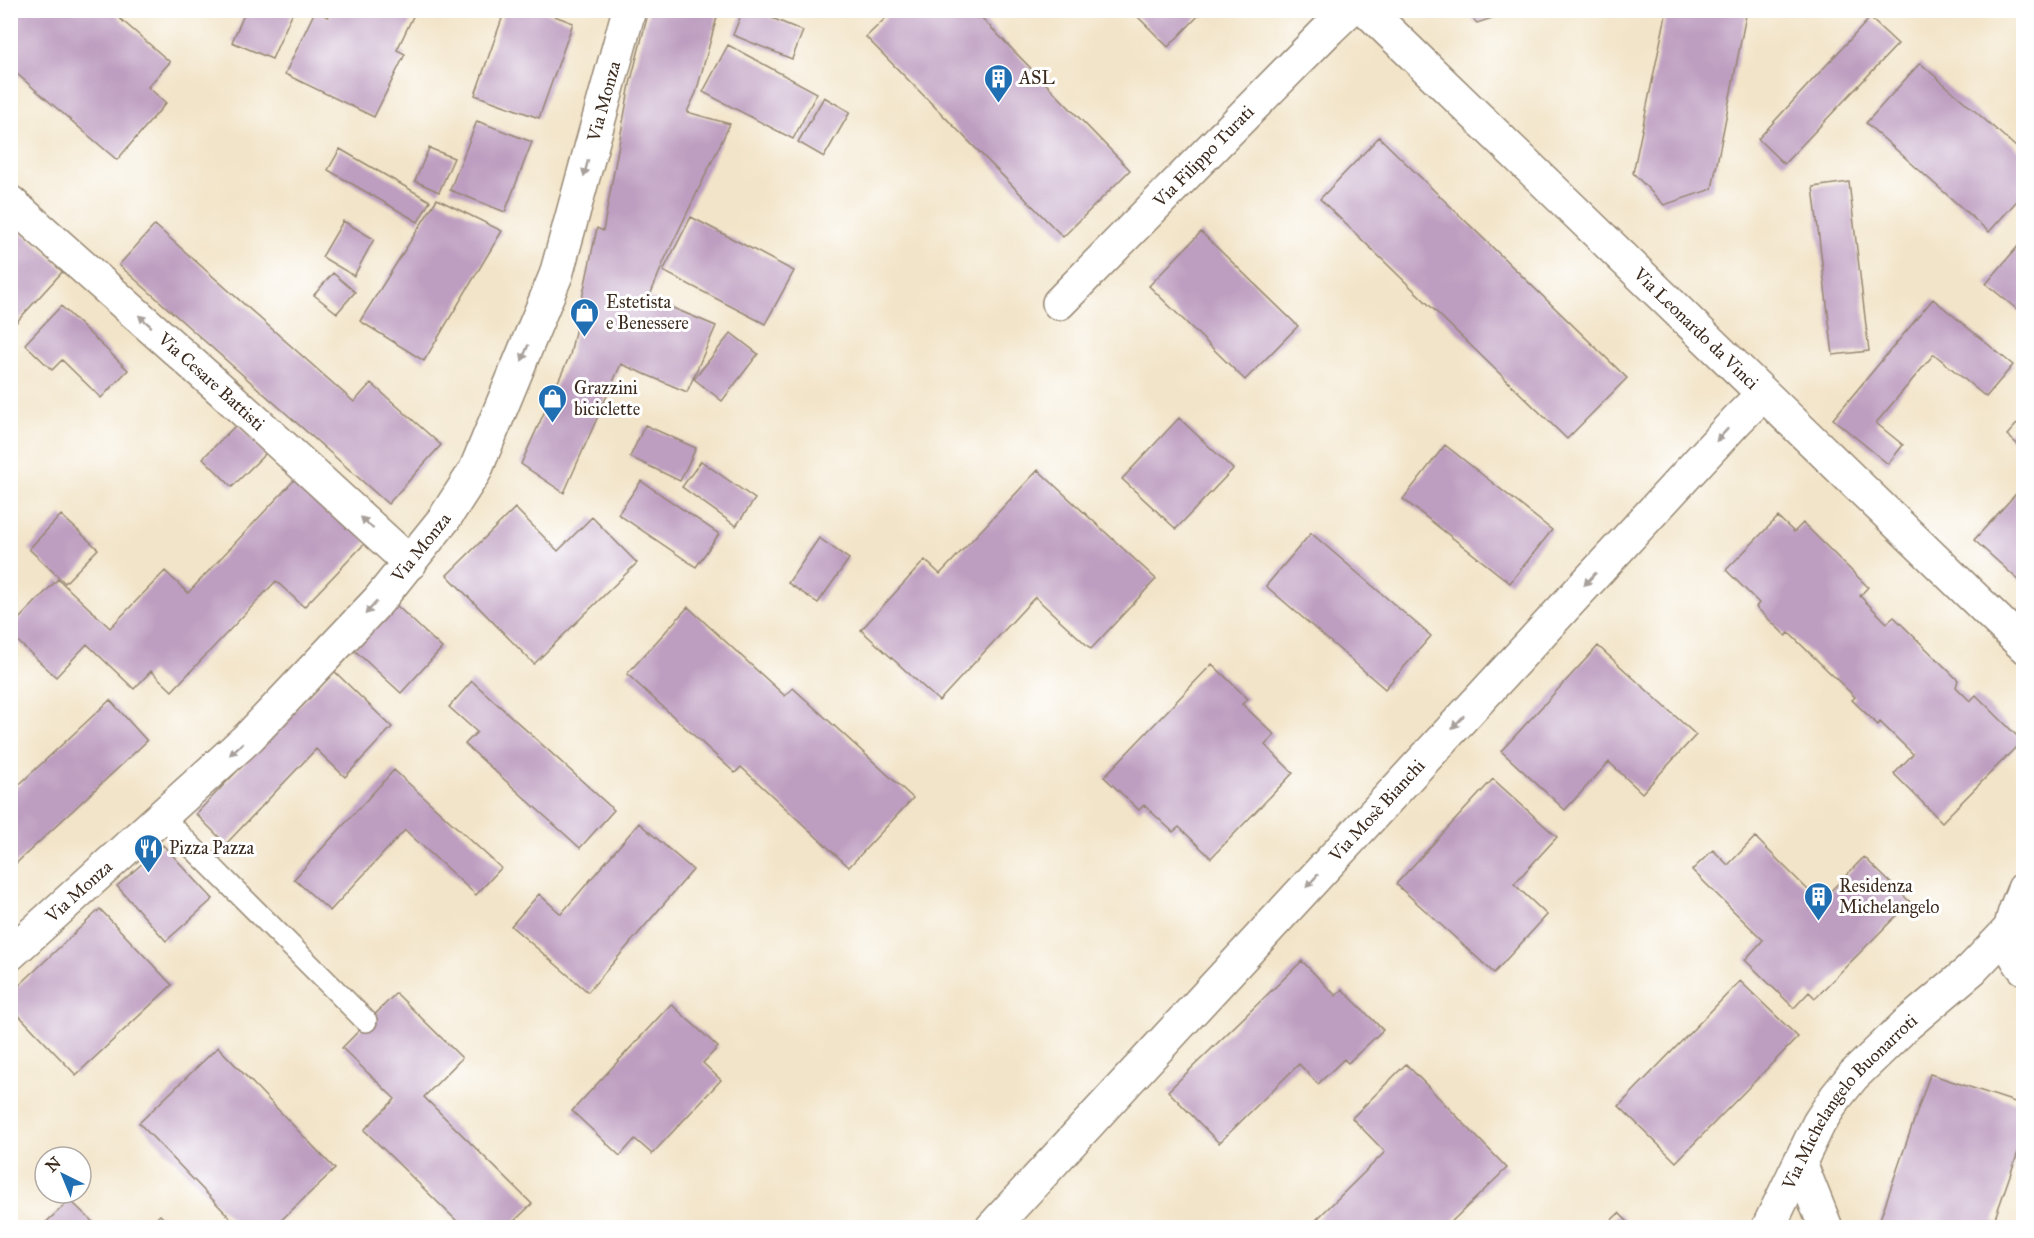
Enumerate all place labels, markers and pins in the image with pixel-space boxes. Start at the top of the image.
building icon: ASL [982,62,1014,104]
place label: ASL [1018,67,1055,89]
place label: Estetista e Benessere [606,291,689,334]
shop icon: Estetista e Benessere [569,296,601,338]
place label: Grazzini biciclette [574,377,640,420]
shop icon: Grazzini biciclette [537,382,569,424]
restaurant icon: Pizza Pazza [132,832,164,874]
place label: Pizza Pazza [169,837,255,859]
place label: Residenza Michelangelo [1839,875,1940,919]
building icon: Residenza Michelangelo [1802,880,1834,922]

